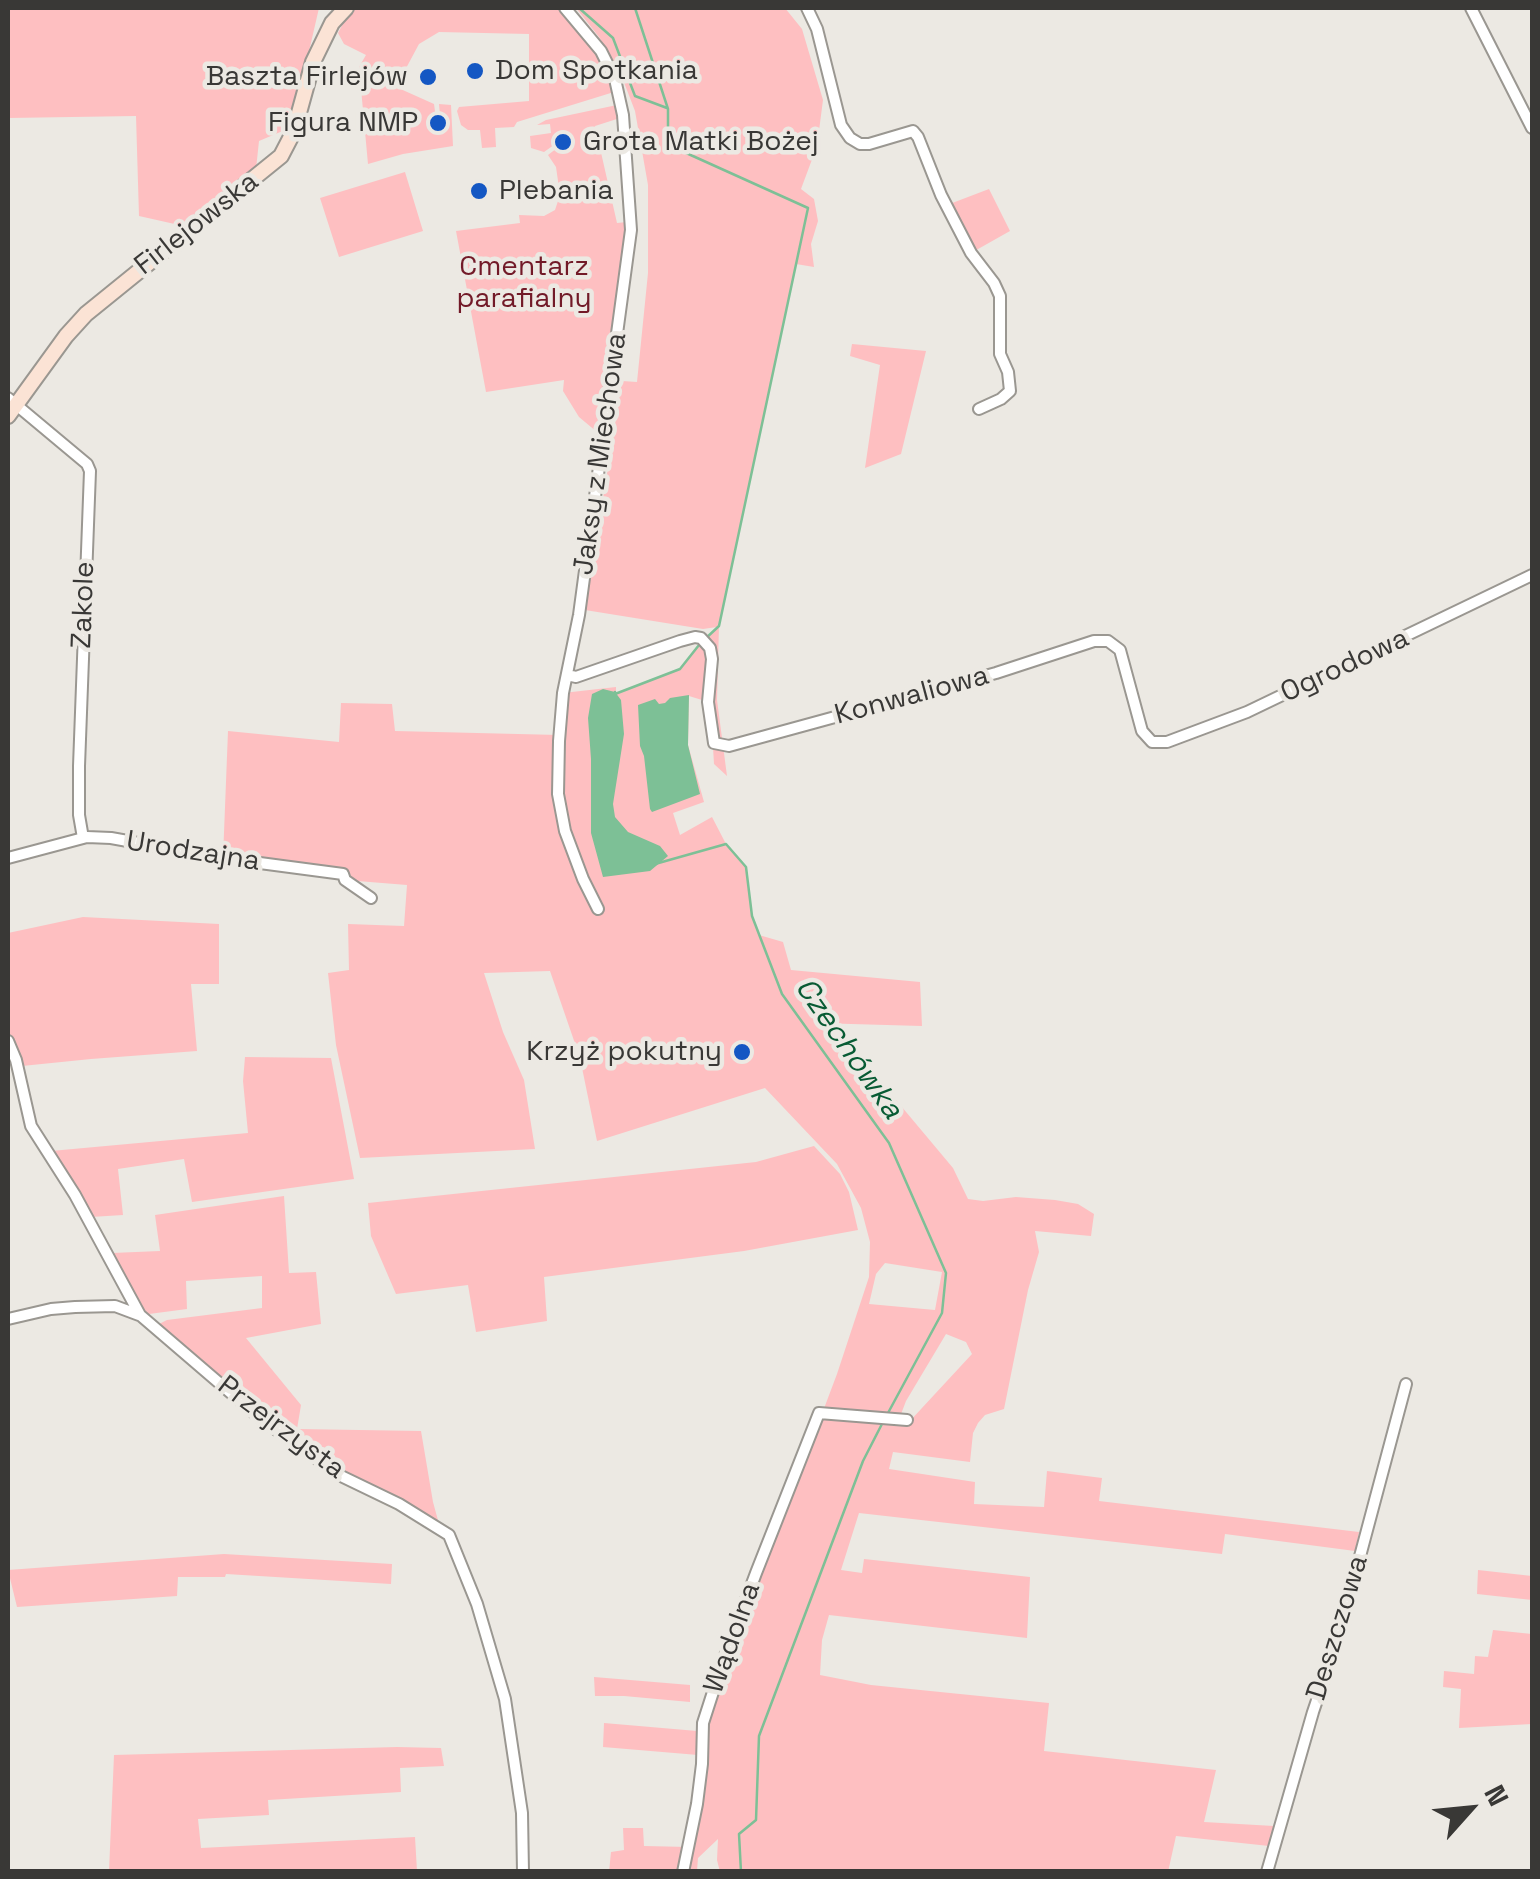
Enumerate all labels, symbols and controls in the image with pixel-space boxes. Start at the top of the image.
place label: Dom Spotkania [495,54,698,88]
place label: Baszta Firlejów [206,60,408,94]
marker: Dom Spotkania [464,60,486,82]
marker: Baszta Firlejów [417,66,439,88]
place label: Figura NMP [268,106,418,140]
marker: Figura NMP [427,112,449,134]
place label: Grota Matki Bożej [583,125,819,159]
marker: Grota Matki Bożej [552,131,574,153]
street label: Firlejowska [128,165,266,283]
place label: Plebania [499,174,614,208]
marker: Plebania [468,180,490,202]
park label: Cmentarz parafialny [456,250,592,316]
street label: Jaksy z Miechowa [567,331,635,577]
street label: Zakole [66,561,102,649]
street label: Ogrodowa [1276,622,1414,710]
street label: Konwaliowa [831,659,993,733]
street label: Urodzajna [124,825,262,879]
water label: Czechówka [786,972,910,1126]
place label: Krzyż pokutny [526,1035,722,1069]
marker: Krzyż pokutny [731,1041,753,1063]
street label: Przejrzysta [211,1369,351,1487]
street label: Deszczowa [1300,1552,1376,1704]
street label: Wądolna [697,1578,769,1698]
north arrow [1420,1759,1520,1859]
text: N [1476,1779,1517,1812]

